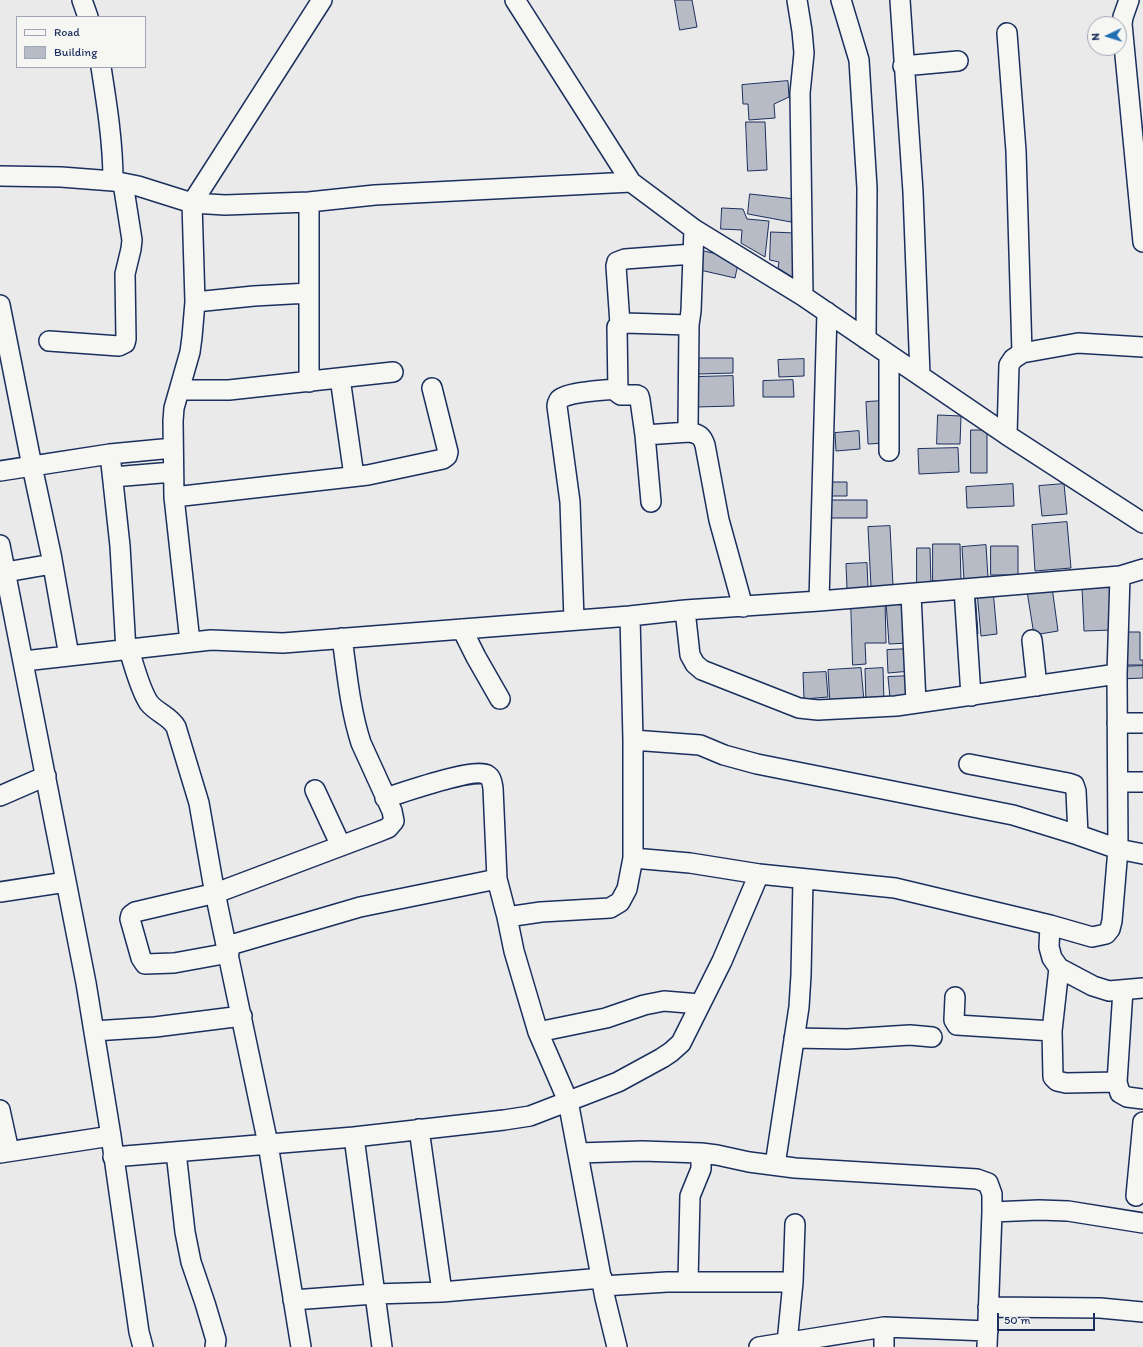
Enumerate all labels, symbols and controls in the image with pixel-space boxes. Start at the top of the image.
legend [16,16,146,68]
north arrow [1087,16,1127,56]
text: Road [54,25,80,39]
text: N [1089,33,1102,41]
text: Building [54,45,97,59]
scale bar [999,1305,1097,1331]
text: 50 m [1004,1313,1030,1327]

